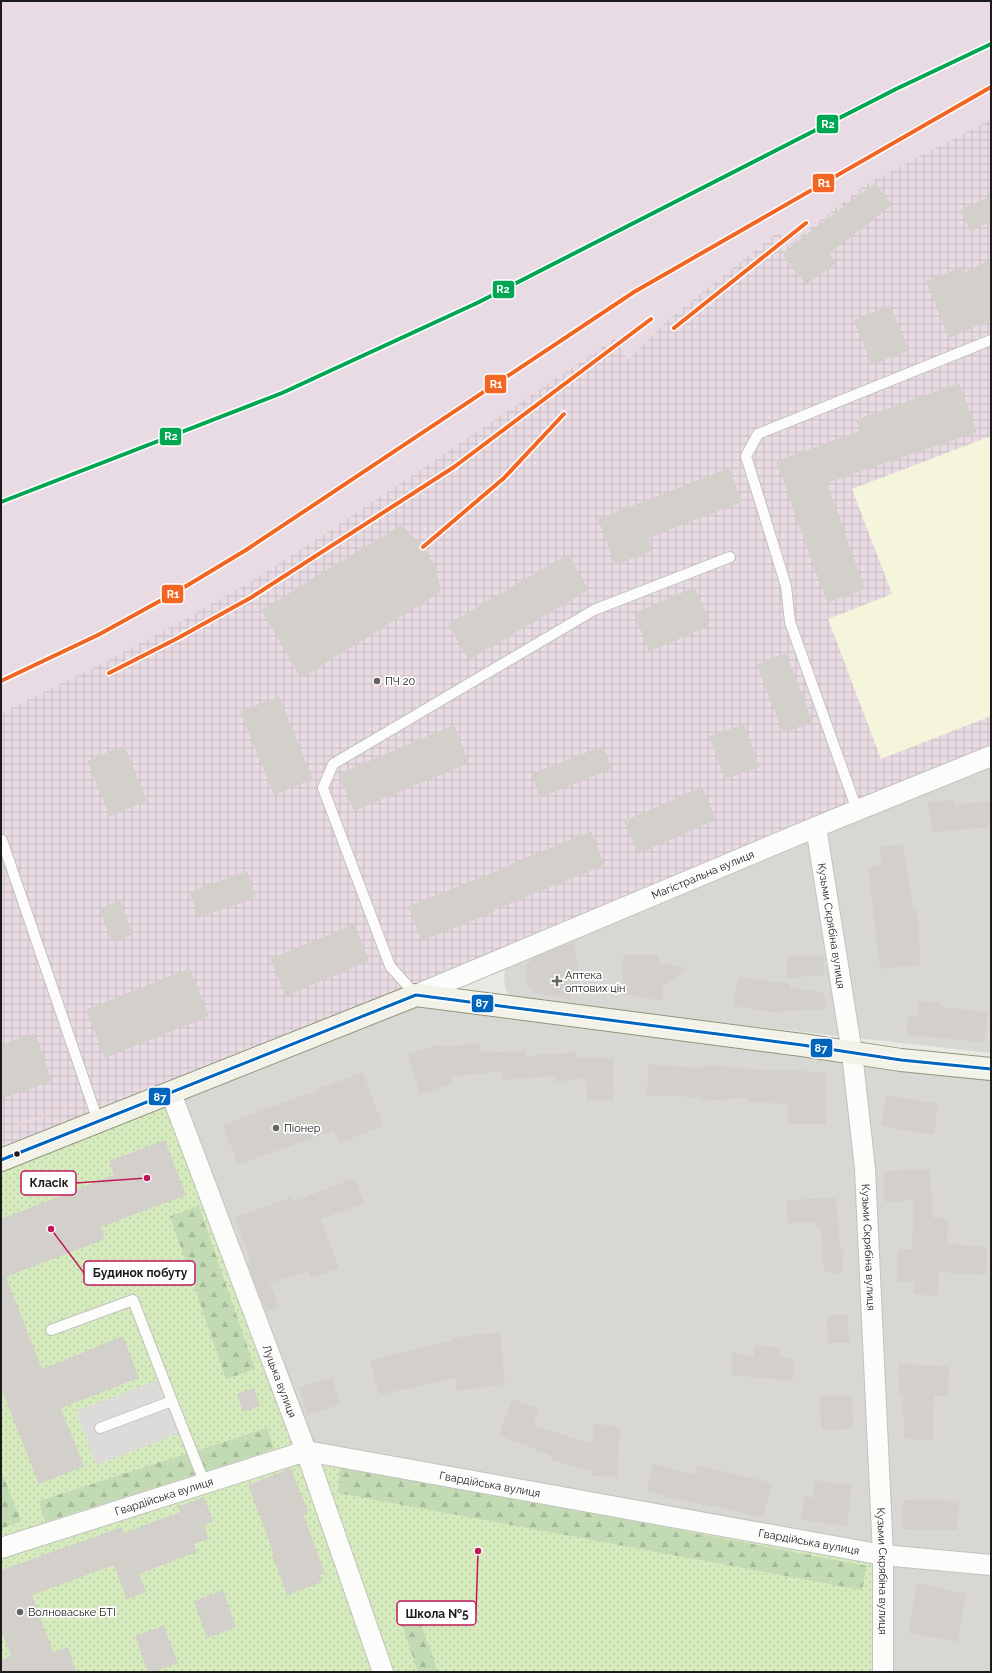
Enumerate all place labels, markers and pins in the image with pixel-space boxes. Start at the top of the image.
place label: ПЧ 20 [385,675,415,688]
marker: ПЧ 20 [372,676,382,686]
place label: Аптека оптових цін [565,969,626,995]
marker: Аптека оптових цін [552,976,562,986]
place label: Піонер [284,1122,321,1135]
marker: Піонер [271,1123,281,1133]
unlabelled marker [12,1149,22,1159]
callout: Класік [21,1171,76,1195]
callout: Будинок побуту [84,1261,195,1285]
callout: Школа №5 [397,1601,476,1625]
place label: Волноваське БТІ [28,1606,116,1619]
marker: Волноваське БТІ [15,1607,25,1617]

